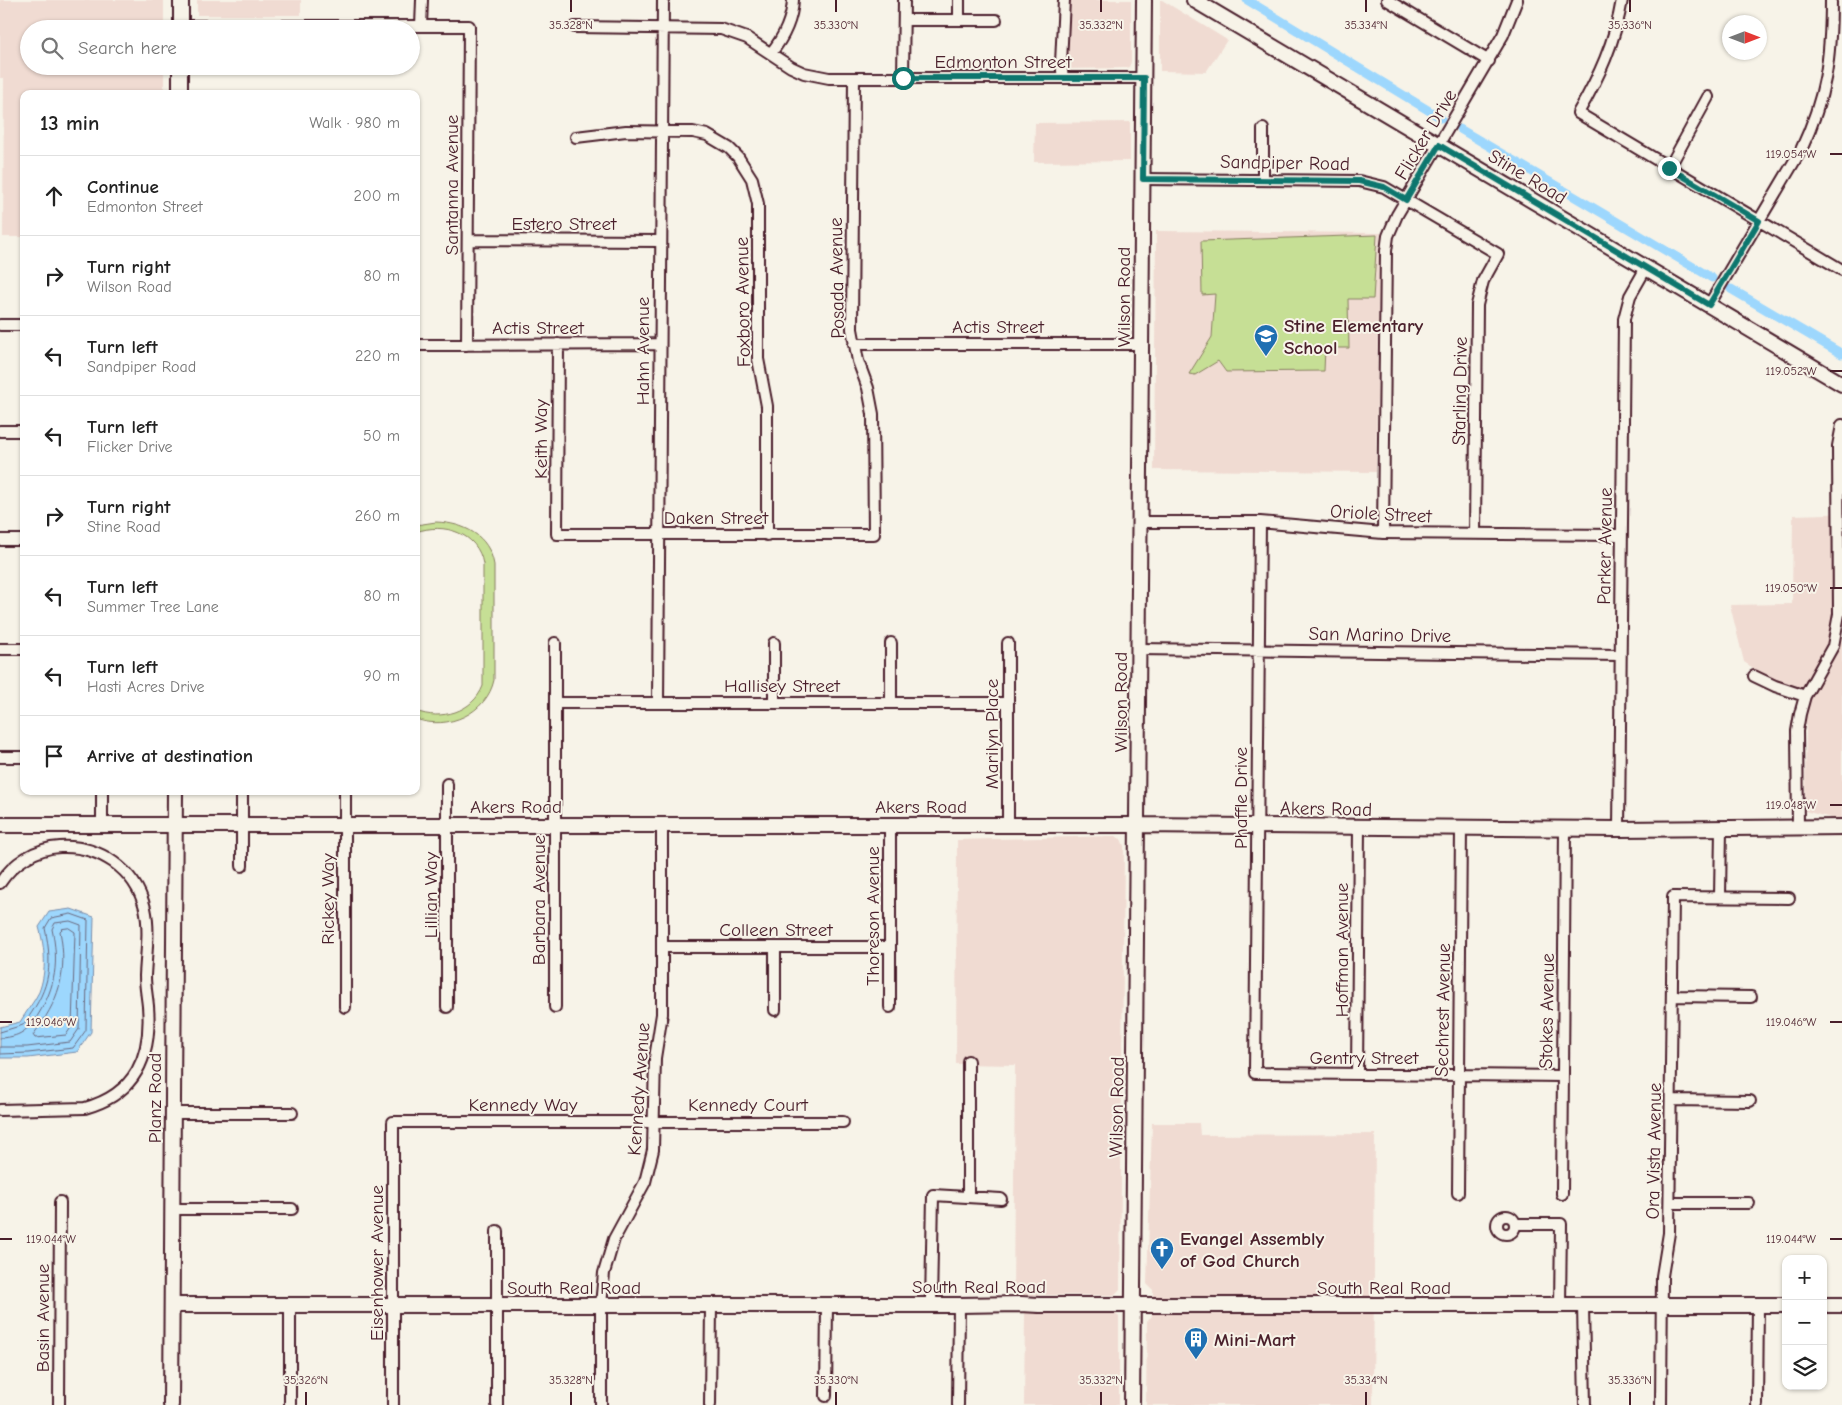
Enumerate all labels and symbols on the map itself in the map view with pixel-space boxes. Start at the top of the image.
north arrow [1722,15,1767,60]
text: 35.328°N [549,18,593,32]
text: 35.330°N [814,18,858,32]
text: 35.332°N [1079,18,1123,32]
text: 35.334°N [1344,18,1388,32]
text: 35.336°N [1608,18,1652,32]
street label: Edmonton Street [934,51,1072,73]
route start [892,67,915,90]
street label: Flicker Drive [1390,85,1461,184]
street label: Santanna Avenue [441,115,463,255]
street label: Stine Road [1484,145,1571,209]
text: 119.054°W [1766,147,1817,161]
street label: Sandpiper Road [1220,151,1350,175]
route end [1658,157,1681,180]
street label: Estero Street [512,213,617,235]
street label: Posada Avenue [825,217,849,339]
street label: Foxboro Avenue [731,237,755,367]
street label: Wilson Road [1113,247,1135,347]
street label: Hahn Avenue [632,297,654,405]
place label: Stine Elementary School [1284,315,1424,359]
street label: Actis Street [952,316,1044,338]
street label: Actis Street [492,317,584,339]
school or university icon: Stine Elementary School [1253,323,1279,357]
street label: Starling Drive [1448,336,1472,446]
text: 119.052°W [1765,364,1817,378]
street label: Keith Way [530,399,552,479]
street label: Parker Avenue [1593,487,1617,605]
street label: Oriole Street [1330,500,1433,528]
street label: Daken Street [664,507,769,529]
text: 119.050°W [1765,581,1818,595]
street label: San Marino Drive [1309,623,1451,647]
street label: Wilson Road [1110,652,1132,752]
street label: Hallisey Street [724,675,841,697]
street label: Marilyn Place [981,679,1003,789]
street label: Phaffle Drive [1230,747,1252,849]
street label: Akers Road [470,796,562,818]
street label: Akers Road [875,796,967,818]
street label: Akers Road [1280,797,1372,821]
text: 119.048°W [1766,798,1817,812]
street label: Barbara Avenue [528,835,550,965]
street label: Thoreson Avenue [862,846,884,986]
street label: Lillian Way [420,851,442,938]
street label: Rickey Way [317,853,339,945]
street label: Hoffman Avenue [1331,883,1353,1017]
street label: Colleen Street [719,919,833,941]
street label: Sechrest Avenue [1431,943,1455,1077]
street label: Stokes Avenue [1535,953,1559,1069]
text: 119.046°W [26,1015,77,1029]
text: 119.046°W [1766,1015,1817,1029]
street label: Kennedy Avenue [623,1022,655,1156]
street label: Gentry Street [1309,1047,1419,1069]
street label: Planz Road [144,1053,166,1143]
street label: Wilson Road [1105,1056,1129,1158]
street label: Ora Vista Avenue [1642,1082,1666,1220]
street label: Kennedy Way [468,1094,578,1116]
street label: Kennedy Court [688,1094,809,1116]
street label: Eisenhower Avenue [366,1185,388,1341]
place label: Evangel Assembly of God Church [1180,1228,1325,1272]
text: 119.044°W [26,1232,77,1246]
text: 119.044°W [1766,1232,1817,1246]
church icon: Evangel Assembly of God Church [1149,1236,1175,1270]
street label: Basin Avenue [32,1264,54,1372]
street label: South Real Road [912,1276,1046,1298]
street label: South Real Road [507,1277,641,1299]
street label: South Real Road [1317,1277,1451,1299]
building icon: Mini-Mart [1183,1326,1209,1360]
place label: Mini-Mart [1214,1329,1296,1351]
text: 35.326°N [284,1373,328,1387]
text: 35.328°N [549,1373,593,1387]
text: 35.330°N [814,1373,858,1387]
text: 35.332°N [1079,1373,1123,1387]
text: 35.334°N [1344,1373,1388,1387]
text: 35.336°N [1608,1373,1652,1387]

